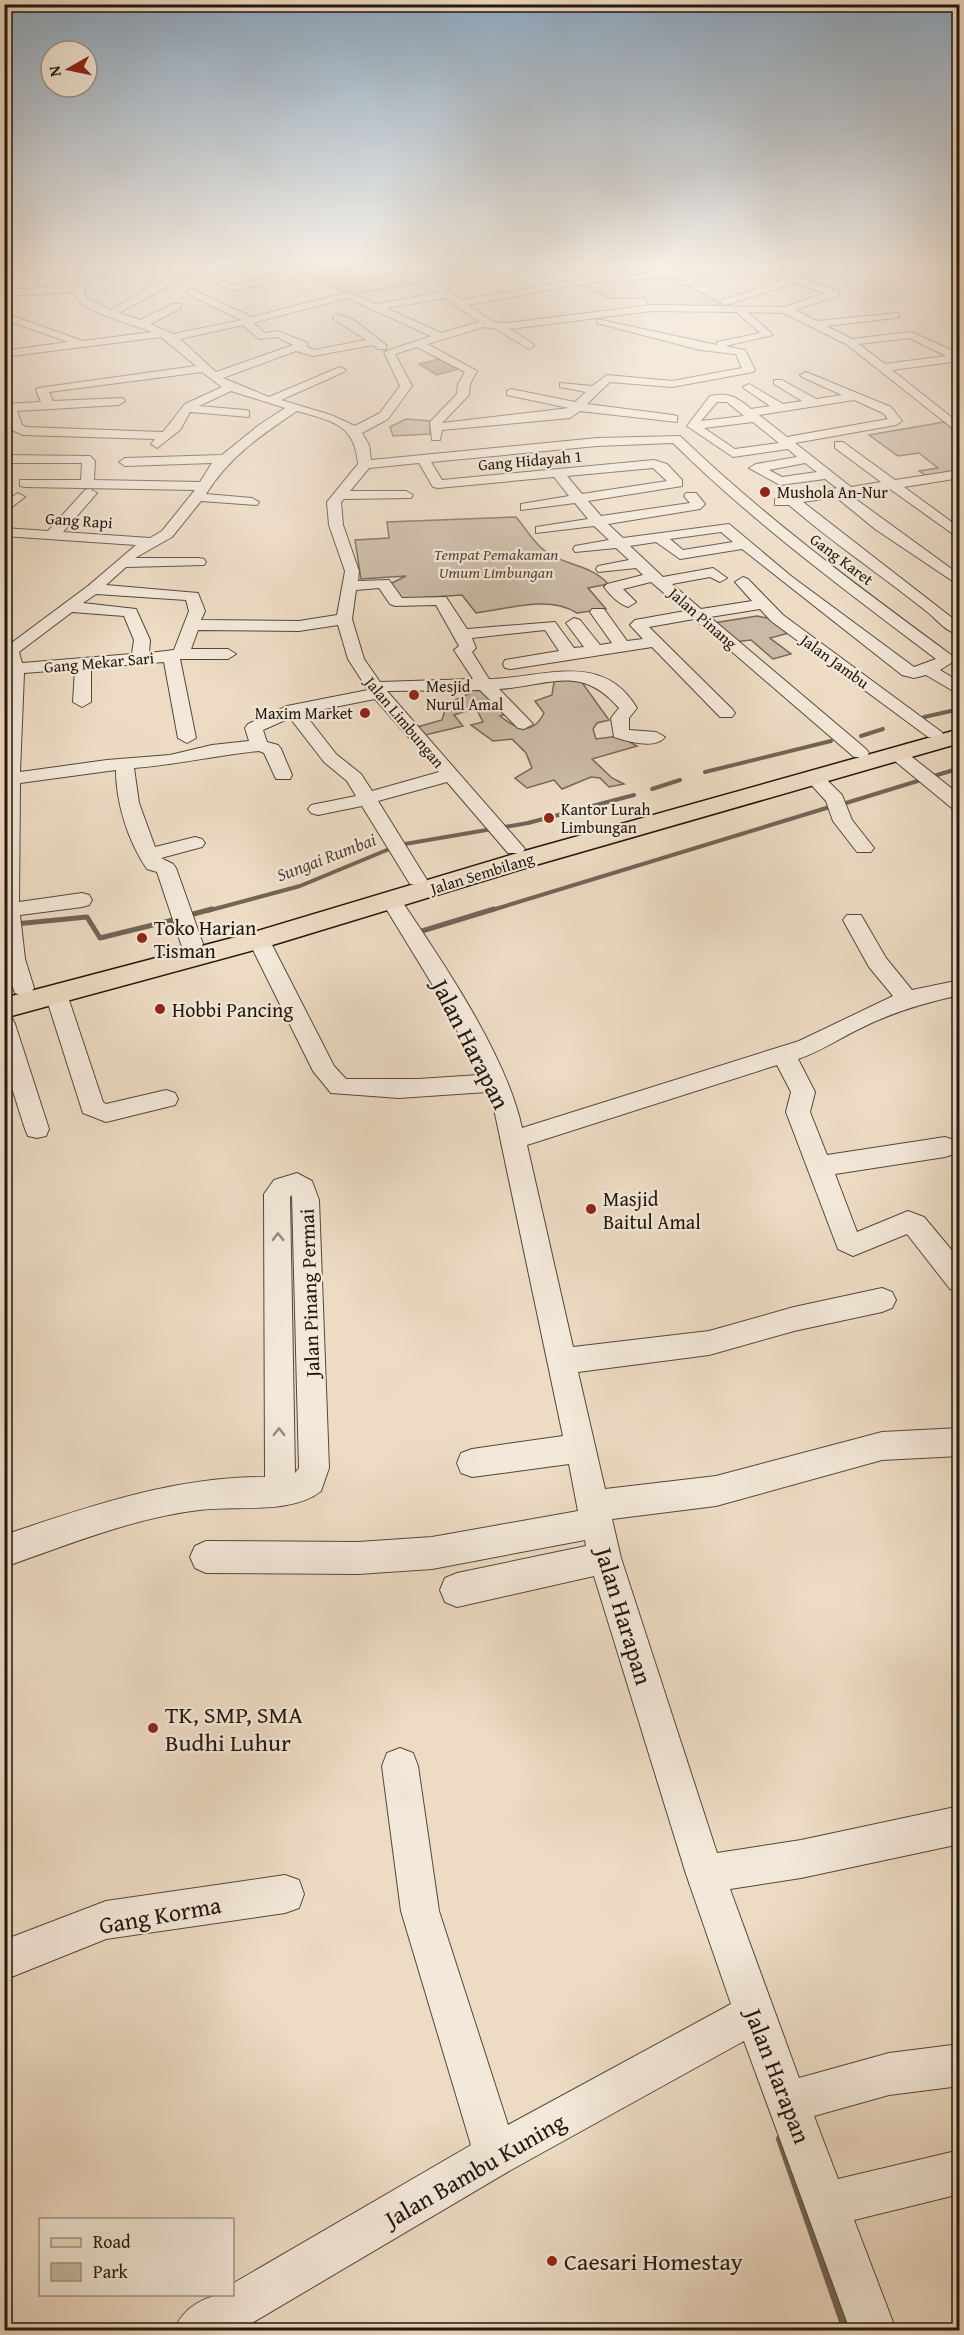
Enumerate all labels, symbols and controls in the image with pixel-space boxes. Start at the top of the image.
north arrow [39,39,99,99]
text: N [41,64,67,79]
street label: Gang Hidayah 1 [477,444,583,476]
place label: Mushola An-Nur [777,480,888,504]
marker: Mushola An-Nur [758,485,772,499]
street label: Gang Rapi [45,506,114,534]
street label: Gang Karet [805,527,879,591]
park label: Tempat Pemakaman Umum Limbungan [434,542,558,584]
street label: Jalan Pinang [662,580,743,655]
street label: Jalan Jambu [794,627,875,694]
street label: Gang Mekar Sari [43,645,156,679]
street label: Jalan Limbungan [358,669,451,773]
place label: Mesjid Nurul Amal [426,674,504,716]
marker: Mesjid Nurul Amal [407,688,421,702]
place label: Maxim Market [255,701,353,725]
marker: Maxim Market [358,706,372,720]
place label: Kantor Lurah Limbungan [561,797,650,839]
marker: Kantor Lurah Limbungan [542,811,556,825]
water label: Sungai Rumbai [272,826,380,888]
street label: Jalan Sembilang [425,846,537,901]
place label: Toko Harian Tisman [154,913,256,965]
marker: Toko Harian Tisman [135,931,149,945]
street label: Jalan Harapan [422,970,519,1116]
place label: Hobbi Pancing [172,995,293,1024]
marker: Hobbi Pancing [153,1002,167,1016]
place label: Masjid Baitul Amal [603,1184,701,1236]
marker: Masjid Baitul Amal [584,1202,598,1216]
street label: Jalan Pinang Permai [292,1208,327,1381]
one-way arrow [271,1232,284,1241]
one-way arrow [273,1427,285,1436]
street label: Jalan Harapan [586,1540,662,1689]
place label: TK, SMP, SMA Budhi Luhur [165,1697,303,1760]
marker: TK, SMP, SMA Budhi Luhur [146,1721,160,1735]
street label: Gang Korma [96,1887,224,1943]
street label: Jalan Harapan [735,2001,820,2149]
street label: Jalan Bambu Kuning [375,2104,572,2238]
legend [39,2218,234,2296]
text: Road [93,2228,131,2255]
place label: Caesari Homestay [564,2244,743,2279]
marker: Caesari Homestay [545,2254,559,2268]
text: Park [93,2258,129,2285]

